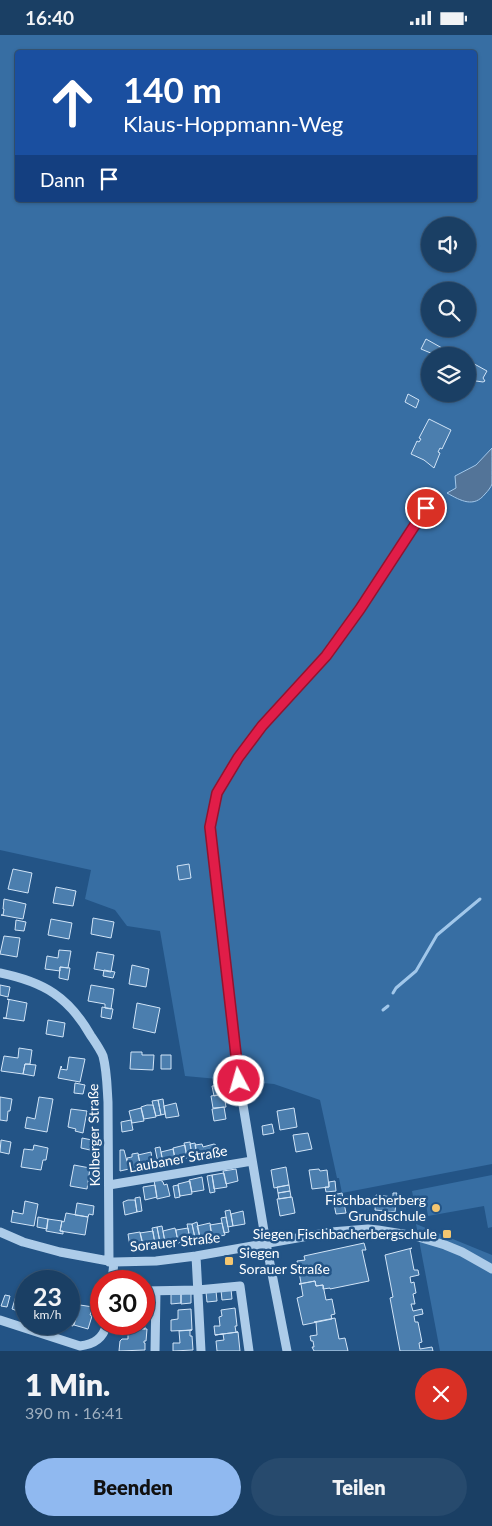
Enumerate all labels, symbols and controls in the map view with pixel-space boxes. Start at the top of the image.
text: 16:40 [25,6,74,29]
text: 140 m [123,68,222,110]
icon: ahead [40,70,105,135]
text: Klaus-Hoppmann-Weg [123,110,343,137]
icon: arrive [95,165,123,193]
text: Dann [40,168,85,191]
map controls [421,217,476,402]
button: sound [421,217,476,272]
button: search [421,282,476,337]
button: layers [421,347,476,402]
pin [405,487,447,529]
icon: arrive [412,494,440,522]
position arrow [212,1054,264,1106]
street label: Kolberger Straße [84,1083,103,1187]
street label: Laubaner Straße [127,1141,229,1176]
place label: Fischbacherberg Grundschule [325,1191,426,1224]
marker: Fischbacherberg Grundschule [430,1202,442,1214]
place label: Siegen Fischbacherbergschule [253,1225,437,1242]
street label: Sorauer Straße [129,1228,221,1255]
marker: Siegen Fischbacherbergschule [441,1228,453,1240]
place label: Siegen Sorauer Straße [239,1244,330,1277]
marker: Siegen Sorauer Straße [223,1255,235,1267]
speed limit sign: 30 [90,1270,155,1335]
text: 23 [33,1281,62,1311]
text: km/h [33,1307,62,1322]
text: 1 Min. [25,1366,110,1402]
button: close [415,1368,467,1420]
text: 390 m · 16:41 [25,1403,124,1422]
button: Beenden [25,1458,241,1516]
button: Teilen [251,1458,467,1516]

